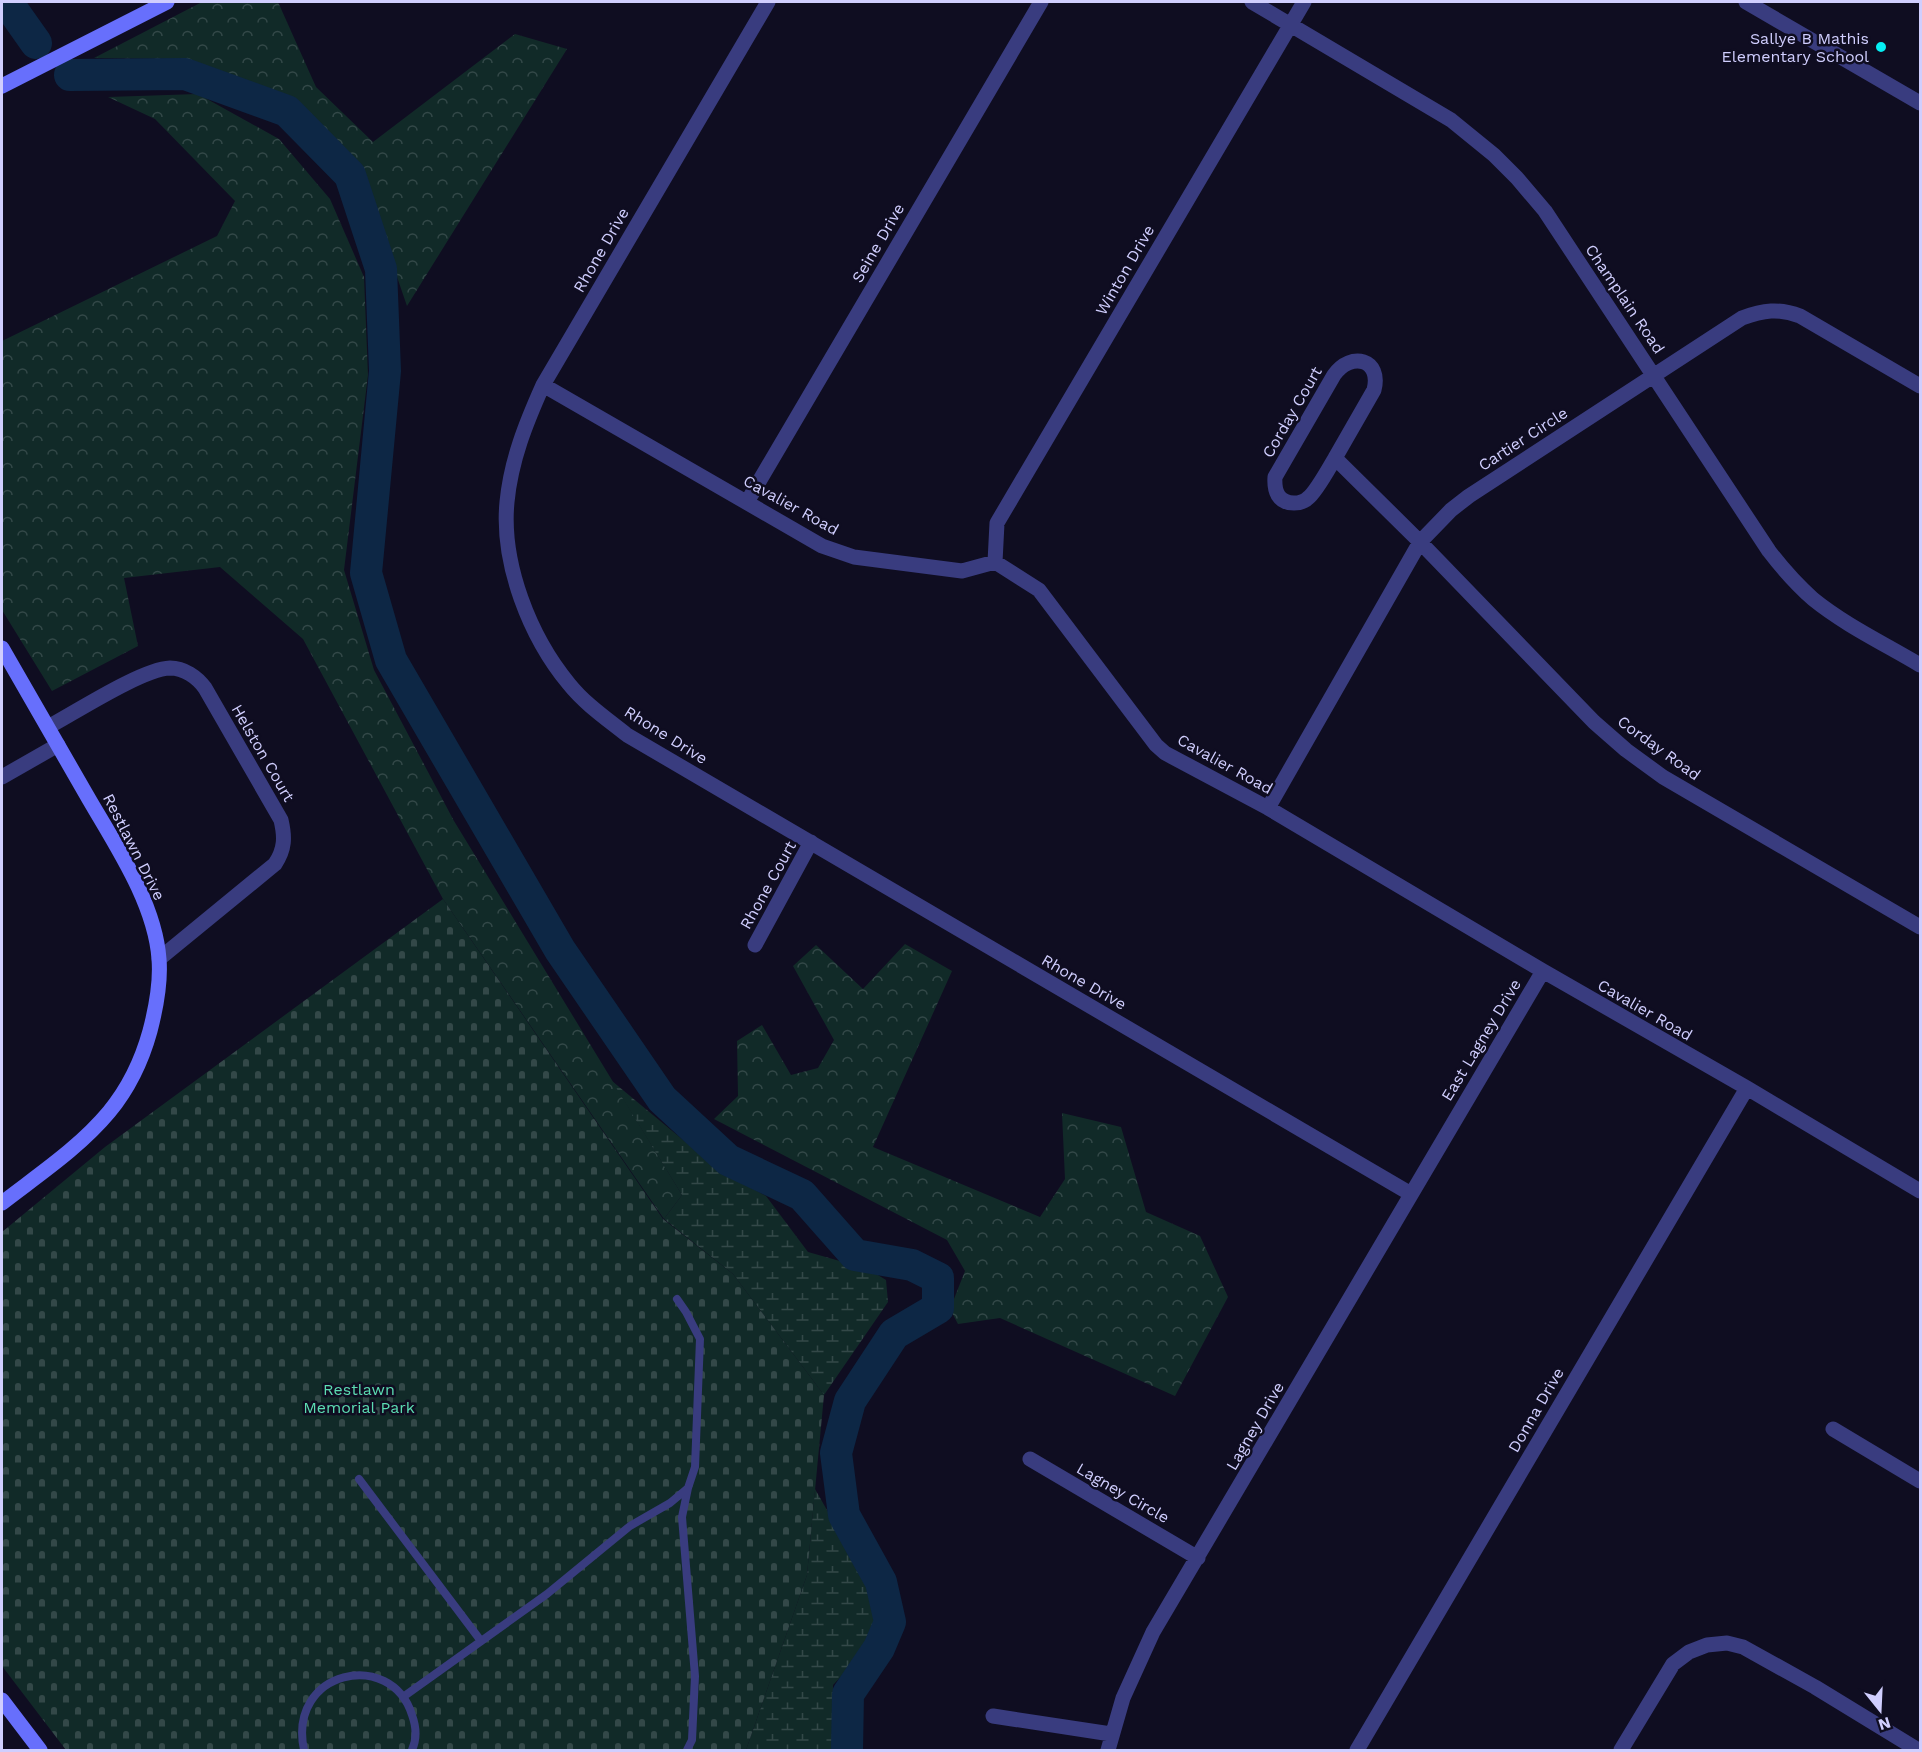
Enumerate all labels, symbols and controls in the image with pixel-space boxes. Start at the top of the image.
place label: Sallye B Mathis Elementary School [1722,29,1869,66]
marker: Sallye B Mathis Elementary School [1874,40,1888,54]
street label: Seine Drive [848,200,908,286]
street label: Rhone Drive [569,204,633,296]
street label: Winton Drive [1092,222,1158,318]
street label: Champlain Road [1581,241,1669,357]
street label: Corday Court [1258,363,1326,461]
street label: Cartier Circle [1475,403,1571,475]
street label: Cavalier Road [740,471,842,539]
street label: Helston Court [228,701,299,805]
street label: Rhone Drive [621,702,711,768]
street label: Corday Road [1614,712,1704,784]
street label: Cavalier Road [1174,730,1276,798]
street label: Restlawn Drive [99,791,169,903]
street label: Rhone Court [736,837,800,932]
street label: Rhone Drive [1038,950,1130,1014]
street label: Cavalier Road [1594,975,1696,1045]
street label: East Lagney Drive [1437,976,1525,1104]
street label: Donna Drive [1504,1364,1568,1456]
street label: Lagney Drive [1222,1378,1288,1474]
park label: Restlawn Memorial Park [303,1380,415,1417]
street label: Lagney Circle [1073,1459,1173,1527]
north arrow [1850,1680,1910,1740]
text: N [1876,1713,1893,1735]

